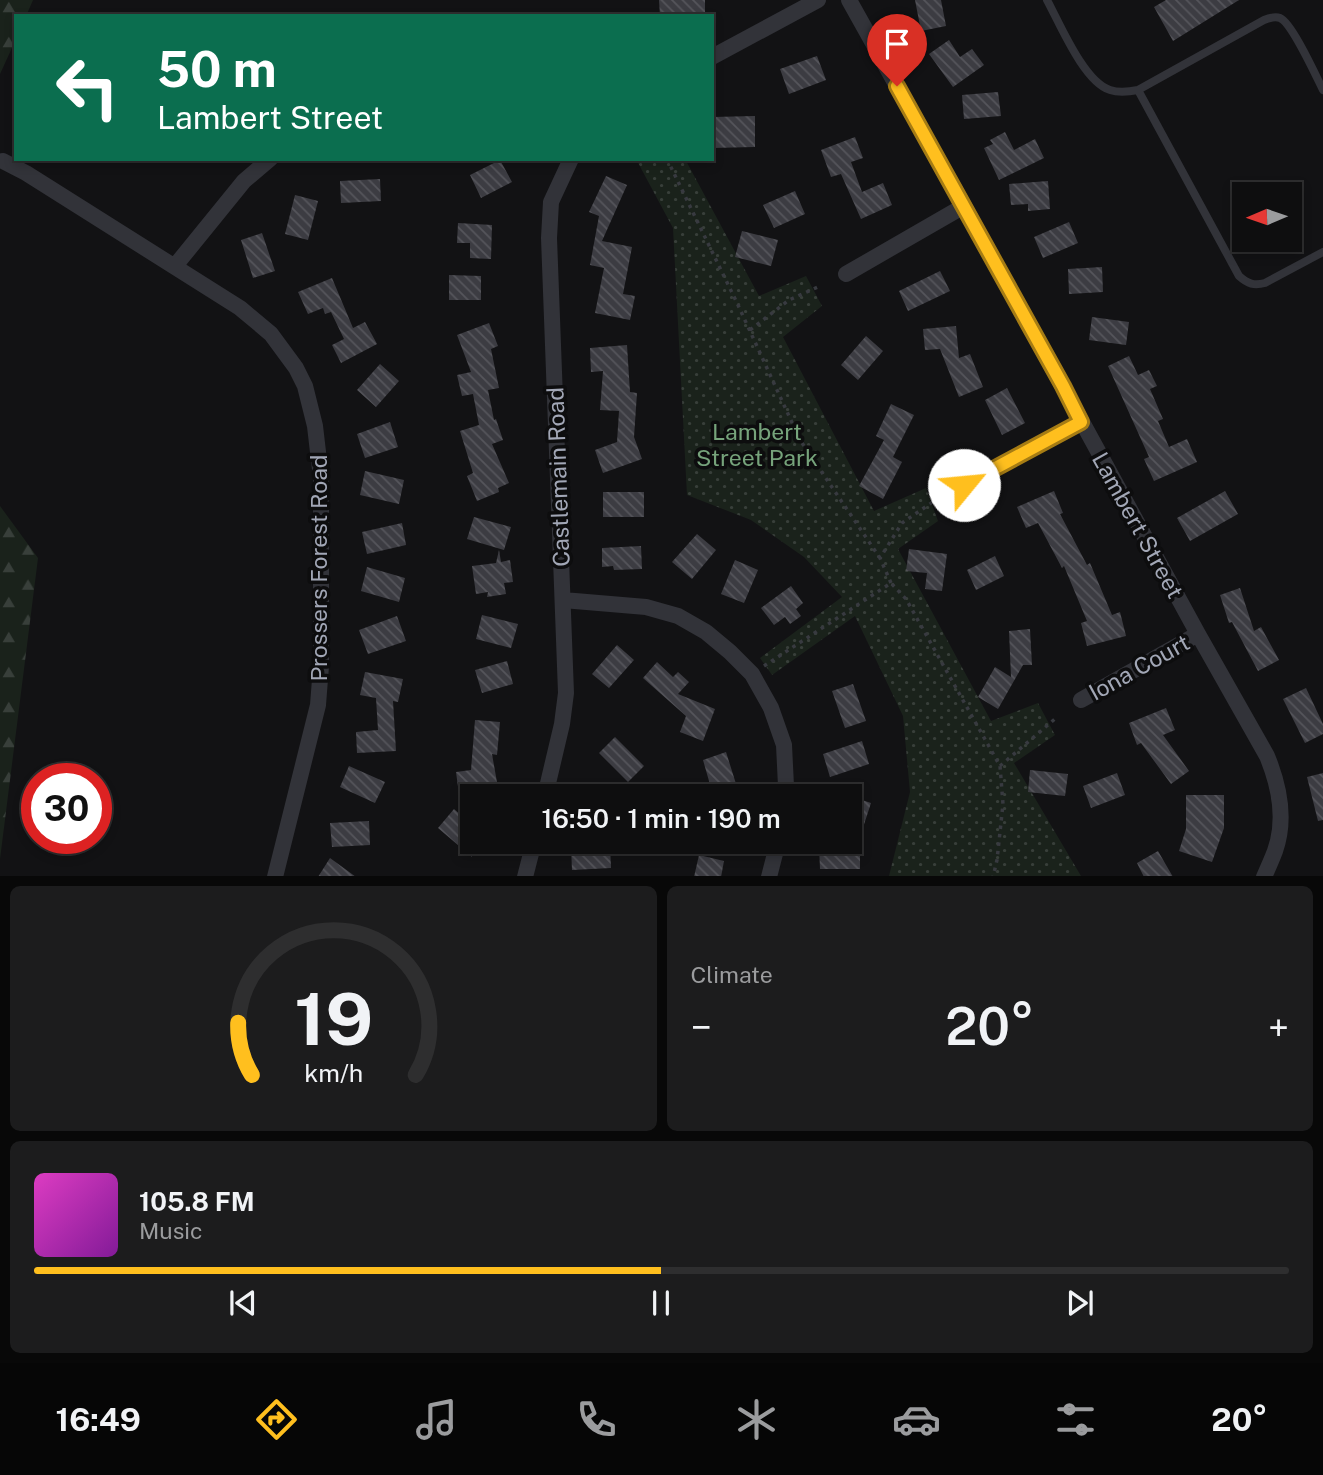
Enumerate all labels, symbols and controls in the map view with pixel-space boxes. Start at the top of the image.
pin [867,14,927,86]
icon: arrive [878,25,916,63]
text: 50 m [157,40,277,98]
icon: left [42,42,133,133]
text: Lambert Street [157,99,383,136]
north arrow [1232,182,1302,252]
map controls [1232,182,1302,252]
street label: Castlemain Road [541,387,575,567]
park label: Lambert Street Park [696,418,818,471]
street label: Lambert Street [1087,447,1189,603]
position arrow [927,448,1001,522]
street label: Prossers Forest Road [305,454,332,682]
street label: Iona Court [1084,628,1194,706]
speed limit sign: 30 [21,763,112,854]
text: 16:50 · 1 min · 190 m [541,803,781,834]
text: Climate [691,961,773,988]
text: 19 [294,976,373,1061]
text: 20° [945,996,1034,1057]
text: − [691,1005,712,1050]
text: + [1268,1005,1289,1050]
text: km/h [304,1057,363,1087]
text: 105.8 FM [139,1186,255,1217]
text: Music [139,1217,203,1244]
icon: previous [224,1284,262,1322]
icon: pause [642,1284,680,1322]
icon: next [1061,1284,1099,1322]
icon: directions [252,1395,301,1444]
icon: music [412,1395,461,1444]
icon: phone [572,1395,621,1444]
icon: climate [732,1395,781,1444]
icon: car [892,1395,941,1444]
icon: filters [1051,1395,1100,1444]
text: 16:49 [55,1401,141,1438]
text: 20° [1211,1401,1267,1438]

